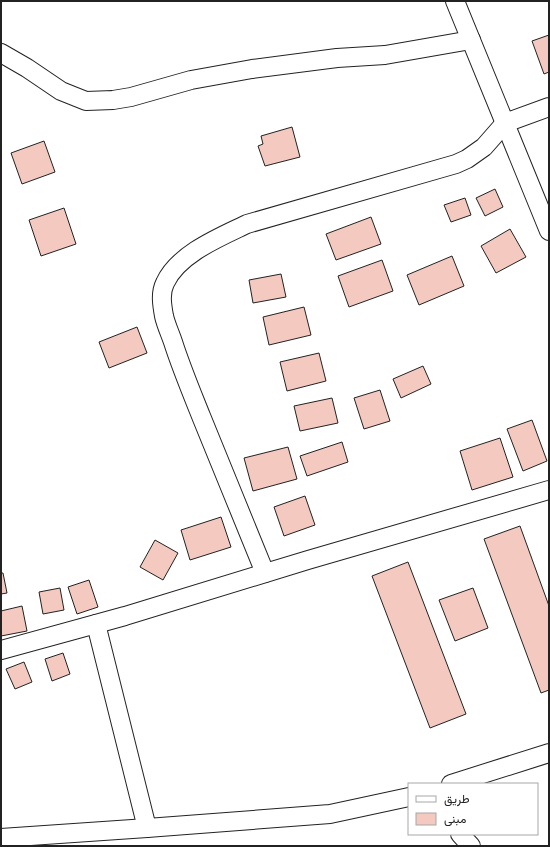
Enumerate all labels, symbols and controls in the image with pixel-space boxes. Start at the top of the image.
legend [408,783,538,835]
text: طريق [444,791,470,807]
text: مبنى [444,811,466,827]

